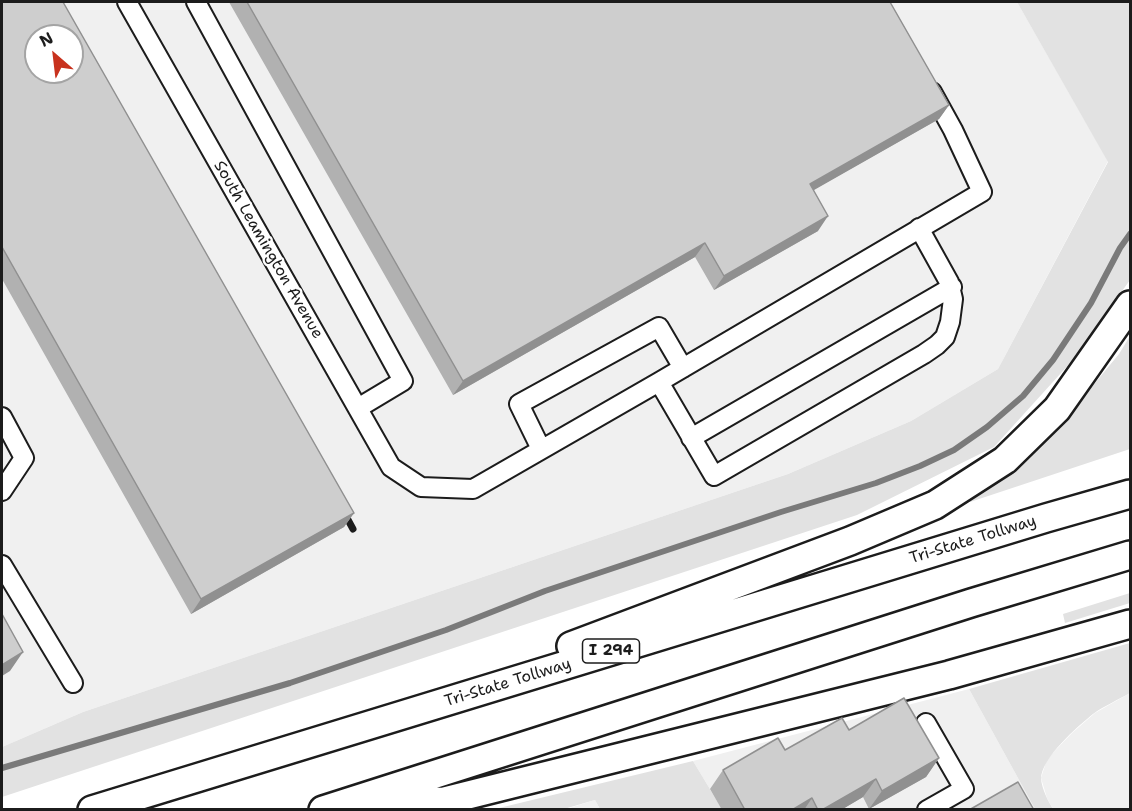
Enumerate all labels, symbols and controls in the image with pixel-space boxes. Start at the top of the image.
north arrow [24,24,84,84]
text: N [36,27,57,52]
street label: South Leamington Avenue [209,158,327,342]
street label: Tri-State Tollway [907,512,1039,568]
road number: I 294 [582,639,640,663]
street label: Tri-State Tollway [442,655,574,711]

